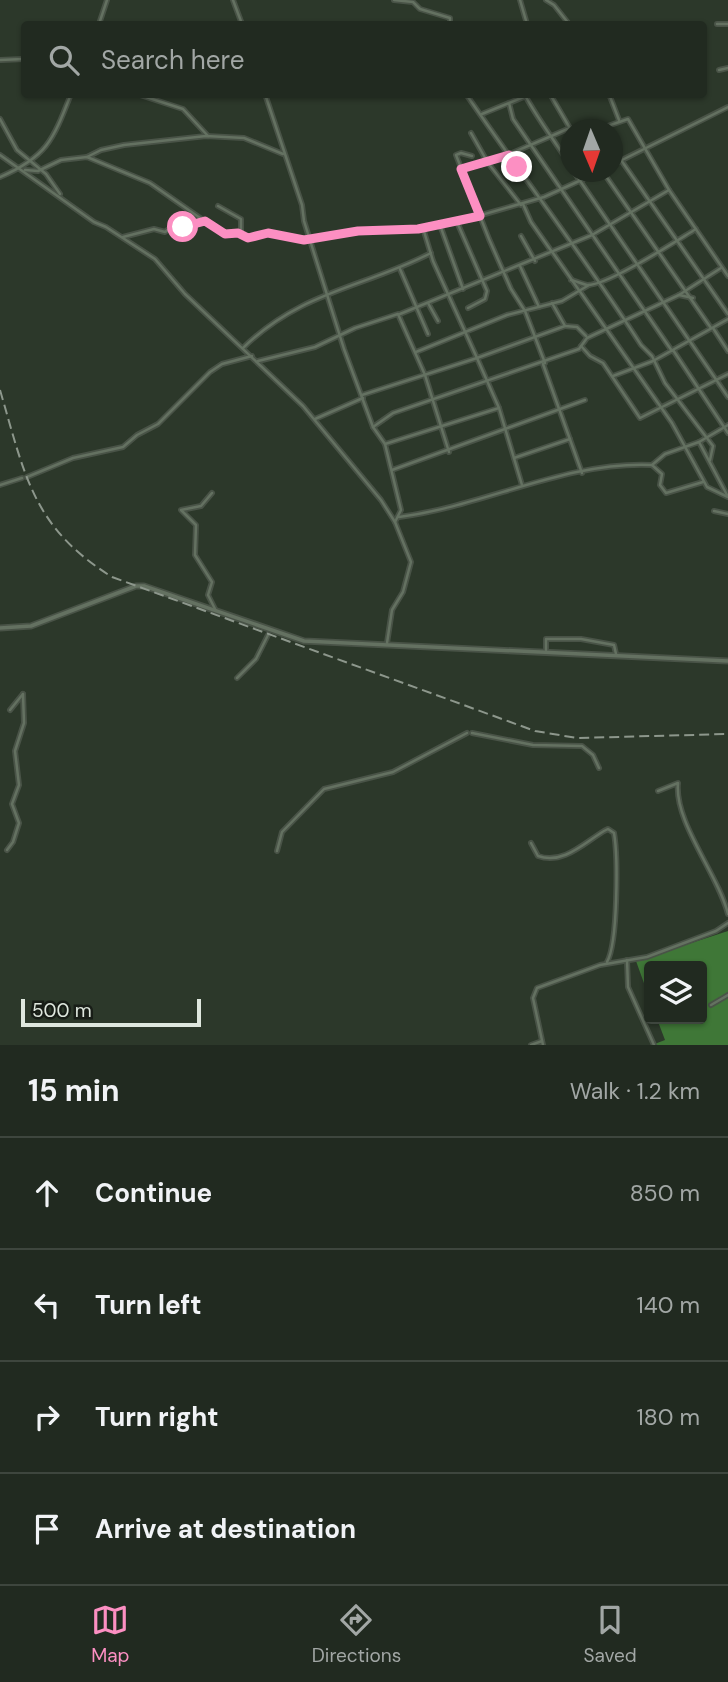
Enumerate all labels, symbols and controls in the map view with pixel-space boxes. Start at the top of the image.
search box [21,21,707,98]
icon: search [45,41,83,79]
text: Search here [101,43,244,77]
north arrow [560,119,623,182]
route end [501,151,532,182]
route start [167,211,198,242]
map controls [644,961,707,1024]
button: layers [644,961,707,1024]
scale bar [21,996,201,1028]
text: 500 m [32,998,92,1023]
text: 15 min [28,1071,120,1110]
text: Walk · 1.2 km [570,1076,700,1106]
icon: ahead [28,1174,66,1212]
text: Continue [95,1176,212,1210]
text: 850 m [630,1178,700,1208]
icon: left [28,1286,66,1324]
text: Turn left [95,1288,202,1322]
text: 140 m [637,1290,700,1320]
icon: right [28,1398,66,1436]
text: Turn right [95,1400,219,1434]
text: 180 m [636,1402,700,1432]
icon: arrive [28,1510,66,1548]
text: Arrive at destination [95,1512,356,1546]
tab: Map [91,1601,129,1668]
tab: Directions [312,1601,401,1668]
tab: Saved [584,1601,637,1668]

